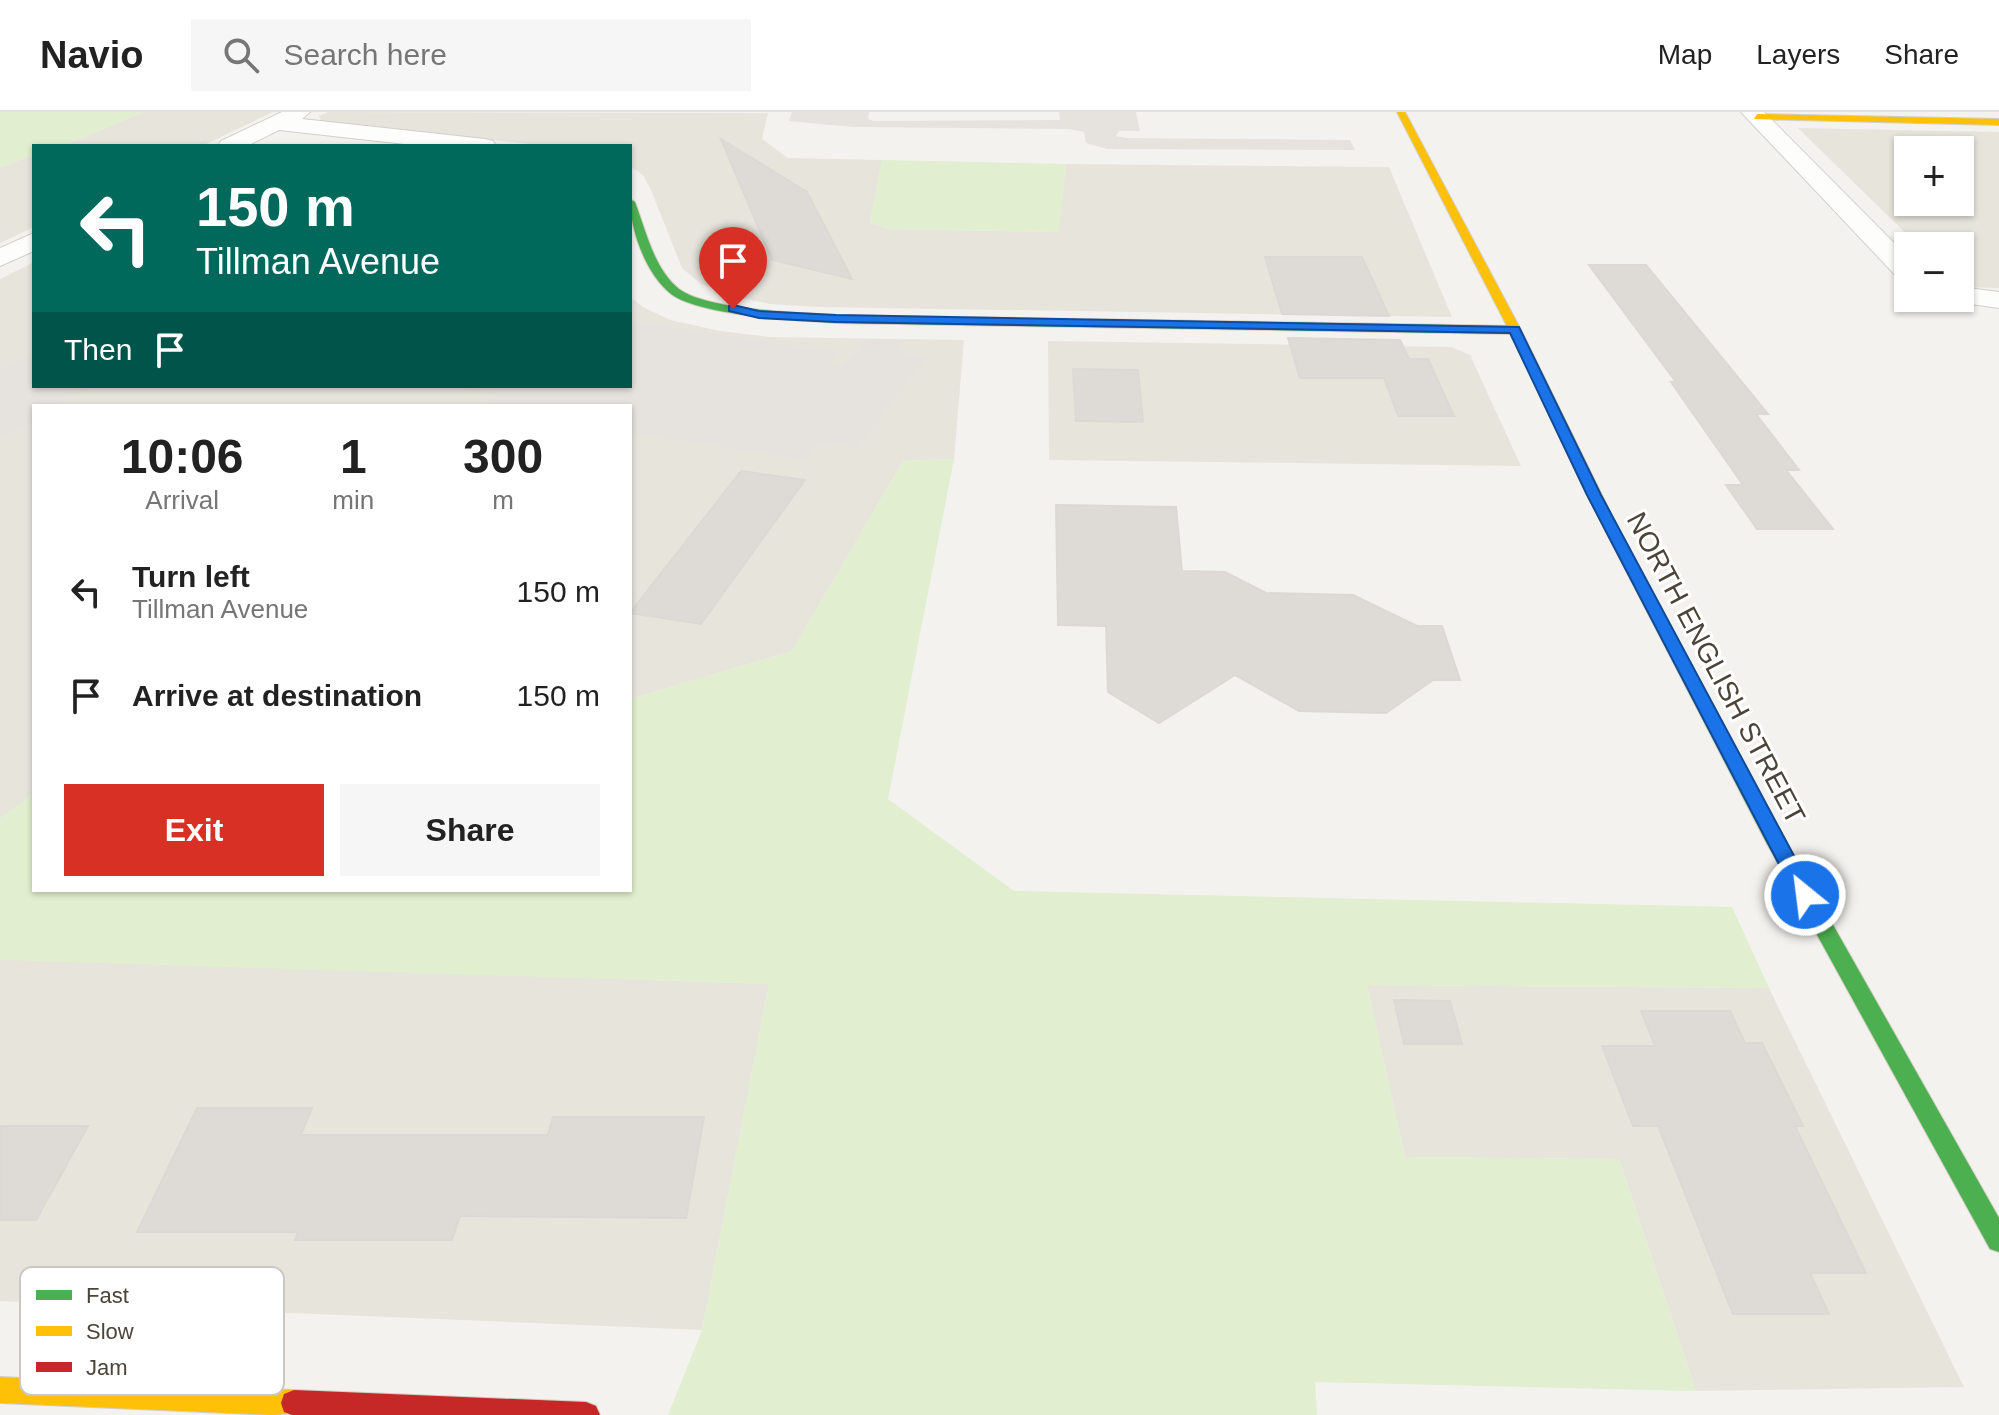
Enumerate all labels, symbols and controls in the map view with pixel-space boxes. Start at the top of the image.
search box [191,19,751,91]
icon: search [219,33,263,77]
text: Navio [40,34,143,76]
text: Search here [283,38,447,71]
text: Map [1658,39,1712,70]
text: Layers [1756,39,1840,70]
text: Share [1884,39,1959,70]
map controls [1894,136,1974,312]
button: + [1894,136,1974,216]
text: 150 m [196,175,355,238]
icon: left [64,176,168,280]
pin [699,227,767,309]
button: − [1894,232,1974,312]
icon: arrive [711,239,755,283]
text: Tillman Avenue [196,241,440,282]
icon: arrive [148,328,192,372]
text: Then [64,333,132,366]
text: 10:06 [121,430,244,483]
text: 1 [340,430,367,483]
text: 300 [463,430,543,483]
text: Arrival [145,485,219,515]
text: min [332,485,374,515]
text: m [492,485,514,515]
street label: NORTH ENGLISH STREET [1621,507,1811,829]
text: Turn left [132,560,250,593]
icon: left [64,570,108,614]
text: 150 m [517,575,600,608]
text: Tillman Avenue [132,594,308,624]
icon: arrive [64,674,108,718]
text: Arrive at destination [132,679,422,712]
text: 150 m [517,679,600,712]
button: Exit [64,784,324,876]
button: Share [340,784,600,876]
position arrow [1763,853,1847,937]
legend [20,1267,284,1395]
text: Fast [86,1283,129,1308]
text: Slow [86,1319,134,1344]
text: Jam [86,1355,128,1380]

